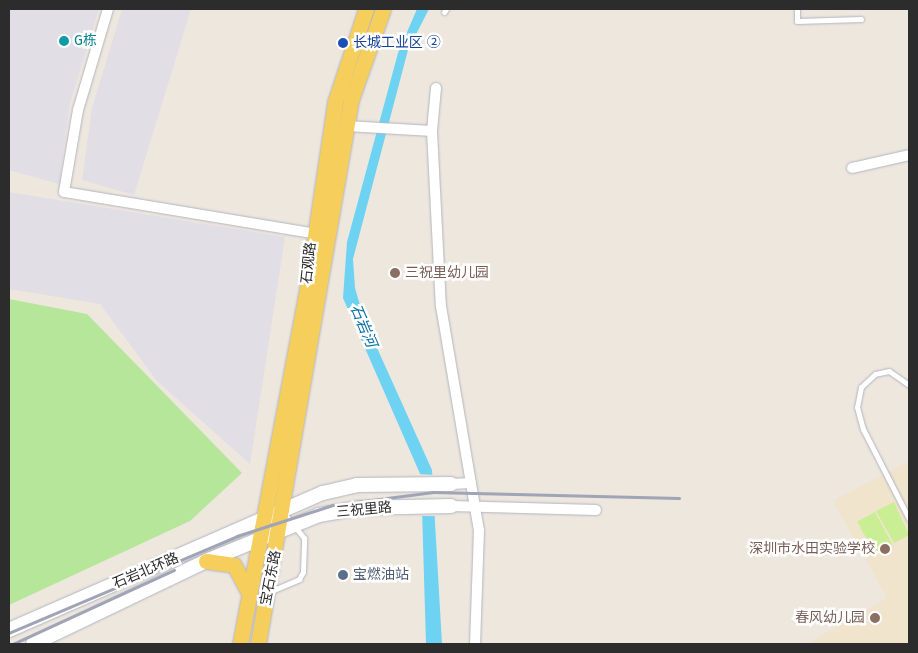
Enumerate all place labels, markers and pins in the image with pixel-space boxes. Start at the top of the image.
place label: G栋 [74,33,97,49]
marker: G栋 [58,35,70,47]
place label: 长城工业区 ② [353,35,441,51]
marker: 长城工业区 ② [337,37,349,49]
place label: 三祝里幼儿园 [405,265,489,281]
marker: 三祝里幼儿园 [389,267,401,279]
place label: 深圳市水田实验学校 [749,541,875,557]
marker: 深圳市水田实验学校 [879,543,891,555]
place label: 宝燃油站 [353,567,409,583]
marker: 宝燃油站 [337,569,349,581]
place label: 春风幼儿园 [795,610,865,626]
marker: 春风幼儿园 [869,612,881,624]

